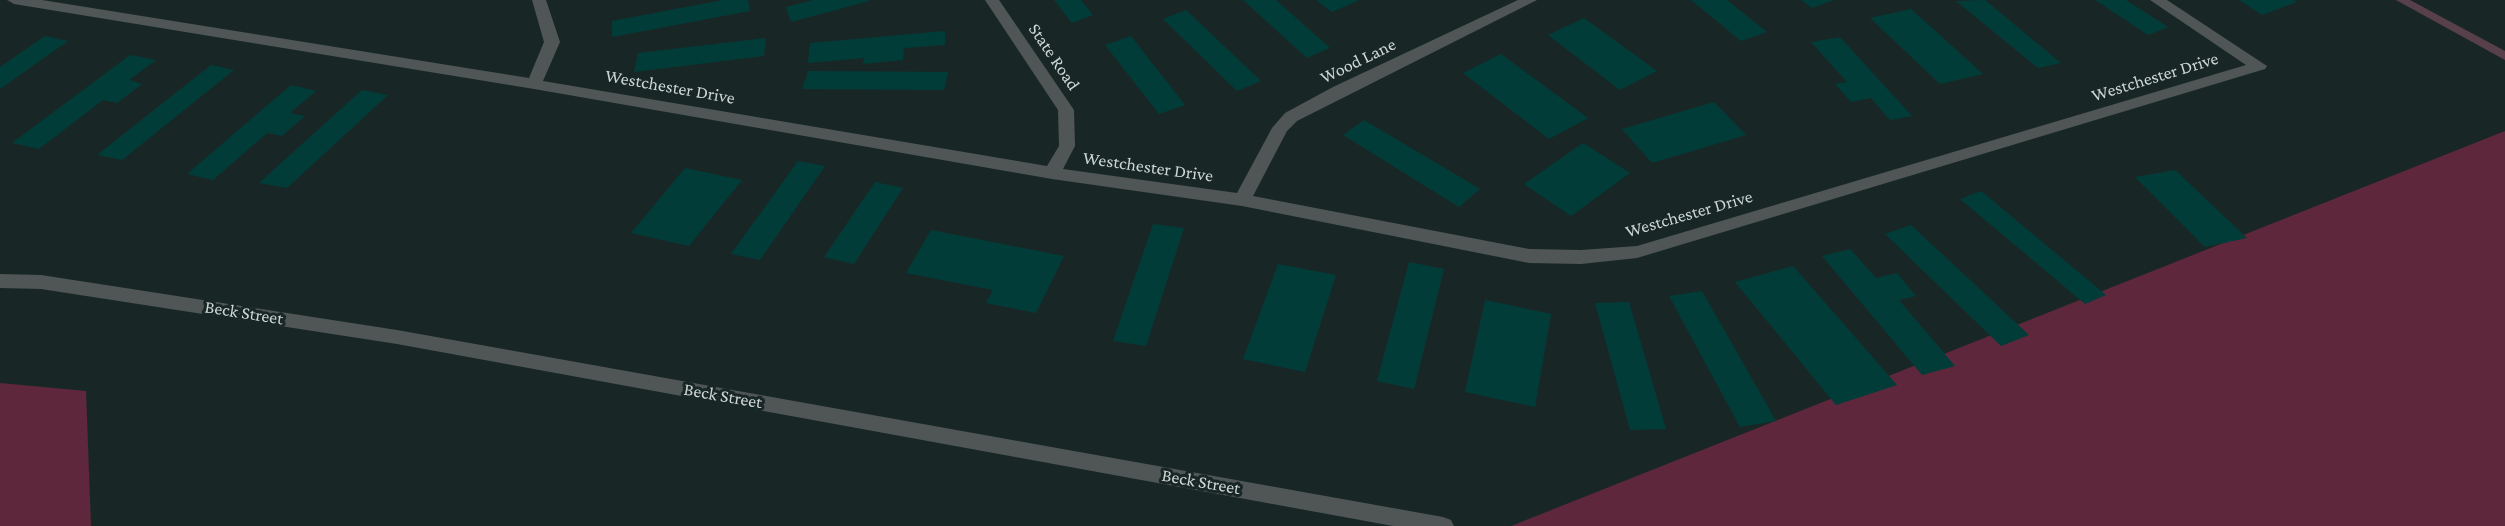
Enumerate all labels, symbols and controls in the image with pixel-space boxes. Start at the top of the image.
street label: State Road [1024,19,1084,95]
street label: Wood Lane [1317,33,1399,89]
street label: Westchester Drive [2089,47,2221,107]
street label: Westchester Drive [603,65,737,109]
street label: Westchester Drive [1081,147,1215,187]
street label: Westchester Drive [1623,186,1755,242]
street label: Beck Street [203,296,285,330]
street label: Beck Street [682,378,764,414]
street label: Beck Street [1160,464,1242,500]

